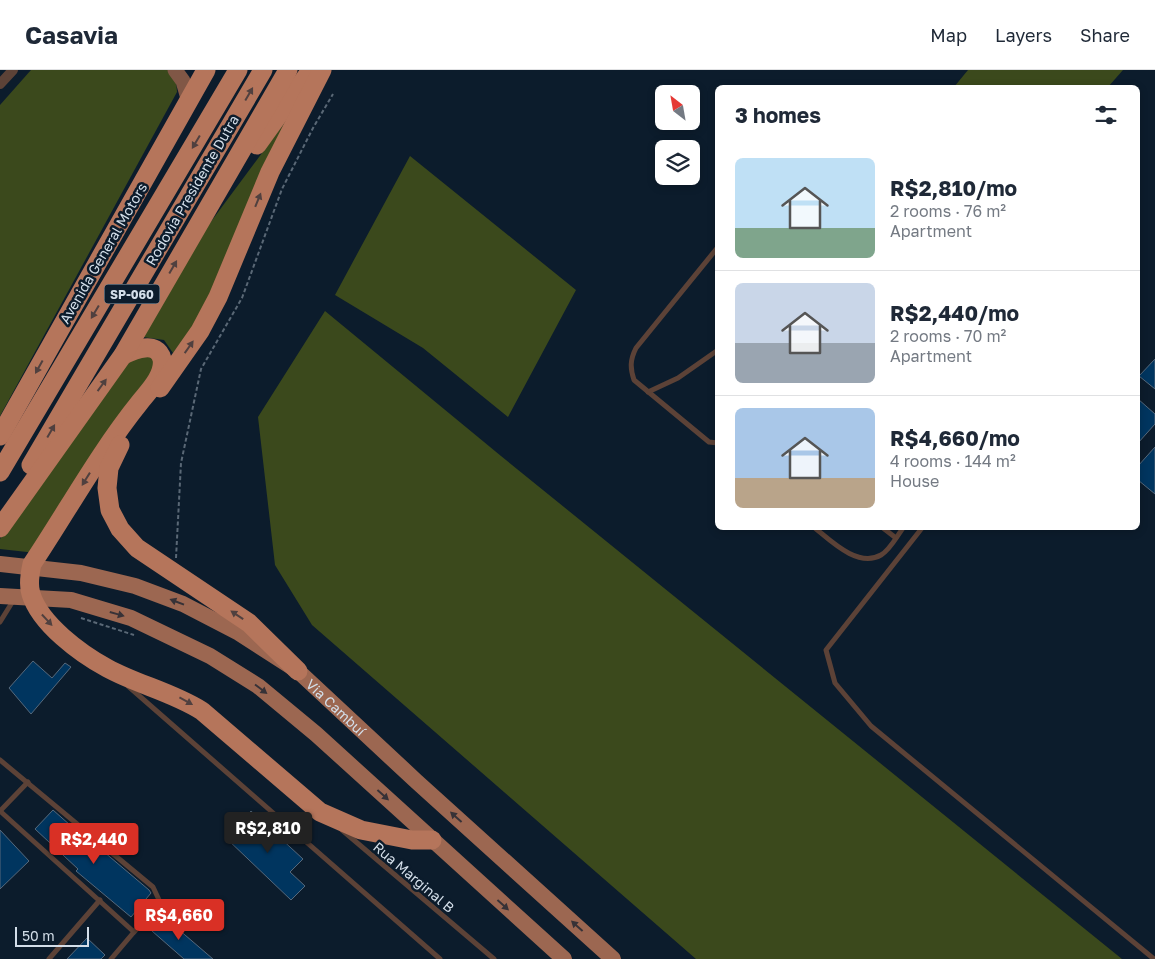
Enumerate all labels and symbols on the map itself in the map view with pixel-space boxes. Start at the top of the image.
north arrow [655,85,700,130]
one-way arrow [244,88,253,101]
street label: Rodovia Presidente Dutra [142,112,242,268]
one-way arrow [191,136,200,149]
street label: Avenida General Motors [56,180,150,326]
one-way arrow [255,193,263,207]
one-way arrow [169,261,178,274]
road number: SP-060 [104,284,160,303]
one-way arrow [91,304,99,319]
one-way arrow [184,340,194,354]
one-way arrow [35,360,43,374]
one-way arrow [97,378,107,392]
one-way arrow [47,424,56,437]
one-way arrow [82,472,91,485]
one-way arrow [169,598,184,606]
one-way arrow [110,610,125,618]
one-way arrow [230,610,243,620]
one-way arrow [41,614,53,626]
street label: Via Cambuí [303,675,371,739]
one-way arrow [254,684,268,694]
one-way arrow [178,697,193,705]
one-way arrow [377,789,389,801]
pin: R$2,810 [222,812,314,854]
one-way arrow [449,812,462,823]
pin: R$2,440 [48,822,140,865]
street label: Rua Marginal B [370,838,458,916]
pin: R$4,660 [133,898,225,941]
one-way arrow [497,899,509,911]
one-way arrow [571,920,583,932]
scale bar [15,924,89,947]

